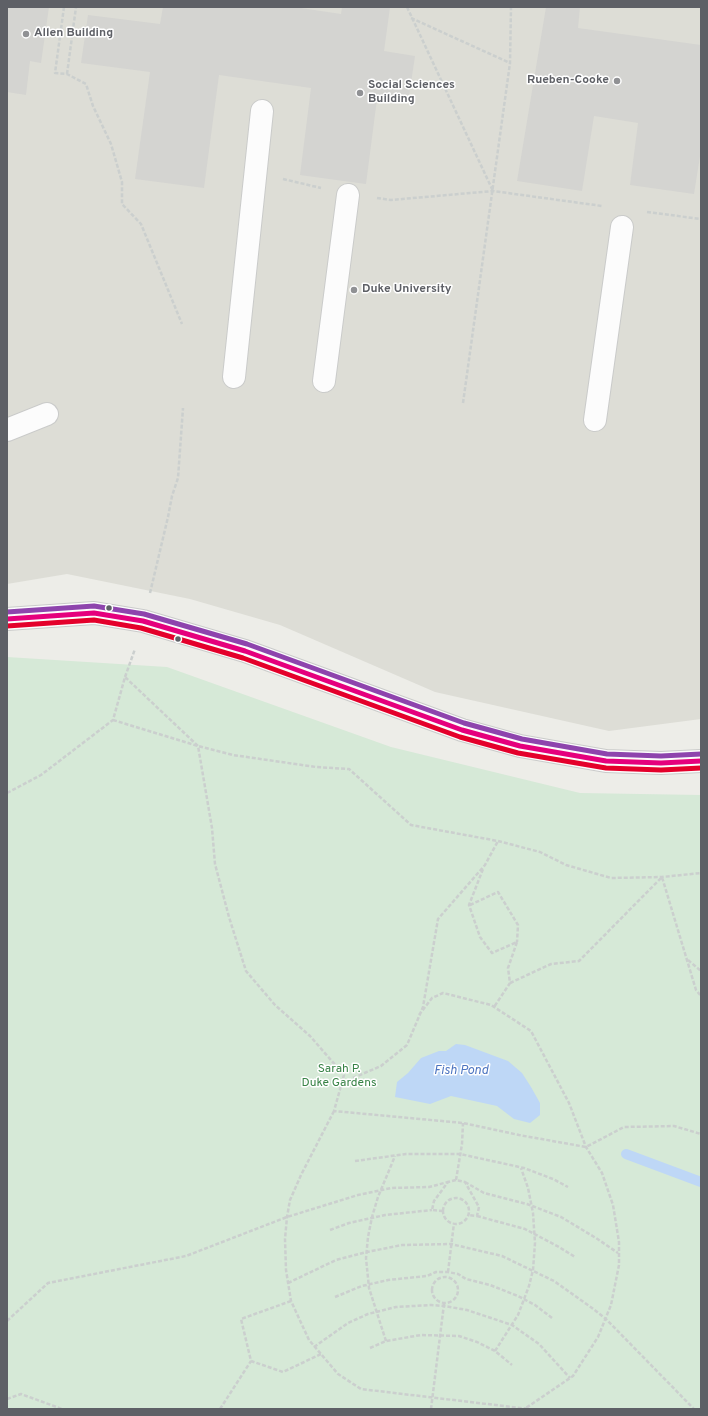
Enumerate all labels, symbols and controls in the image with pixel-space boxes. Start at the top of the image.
place label: Allen Building [34,27,113,41]
marker: Allen Building [21,29,31,39]
place label: Rueben-Cooke [527,74,609,88]
marker: Rueben-Cooke [612,76,622,86]
place label: Social Sciences Building [368,79,455,107]
marker: Social Sciences Building [355,88,365,98]
place label: Duke University [362,283,452,297]
marker: Duke University [349,285,359,295]
unlabelled marker [104,603,114,613]
unlabelled marker [173,634,183,644]
park label: Sarah P. Duke Gardens [301,1063,377,1091]
water label: Fish Pond [434,1063,488,1079]

